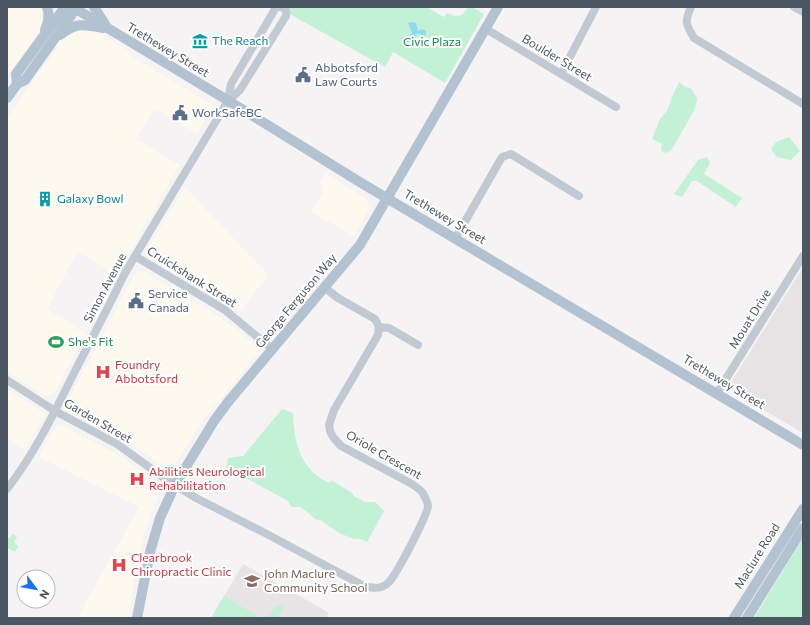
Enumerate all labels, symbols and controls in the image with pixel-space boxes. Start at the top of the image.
street label: Trethewey Street [125,19,212,79]
street label: Boulder Street [520,31,595,84]
museum icon: The Reach [191,32,209,50]
place label: The Reach [212,33,268,47]
park label: Civic Plaza [403,34,461,48]
place label: Abbotsford Law Courts [315,60,378,88]
public building icon: Abbotsford Law Courts [294,66,312,84]
public building icon: WorkSafeBC [171,104,189,122]
place label: WorkSafeBC [192,105,262,119]
street label: Trethewey Street [402,186,489,246]
building icon: Galaxy Bowl [36,190,54,208]
place label: Galaxy Bowl [57,191,124,205]
street label: Cruickshank Street [145,243,240,310]
street label: Simon Avenue [80,250,128,325]
street label: George Ferguson Way [252,250,339,350]
place label: Service Canada [148,286,189,314]
street label: Mouat Drive [725,286,773,351]
public building icon: Service Canada [127,292,145,310]
sports icon: She's Fit [47,333,65,351]
place label: She's Fit [68,334,113,348]
street label: Trethewey Street [681,351,768,411]
place label: Foundry Abbotsford [115,357,178,385]
hospital icon: Foundry Abbotsford [94,363,112,381]
street label: Garden Street [62,395,135,445]
street label: Oriole Crescent [344,427,425,482]
place label: Abilities Neurological Rehabilitation [149,464,265,492]
hospital icon: Abilities Neurological Rehabilitation [128,470,146,488]
street label: Maclure Road [730,520,782,591]
place label: Clearbrook Chiropractic Clinic [131,550,231,578]
hospital icon: Clearbrook Chiropractic Clinic [110,556,128,574]
place label: John Maclure Community School [264,566,368,594]
north arrow [16,569,56,609]
school or university icon: John Maclure Community School [243,572,261,590]
text: N [37,588,53,602]

